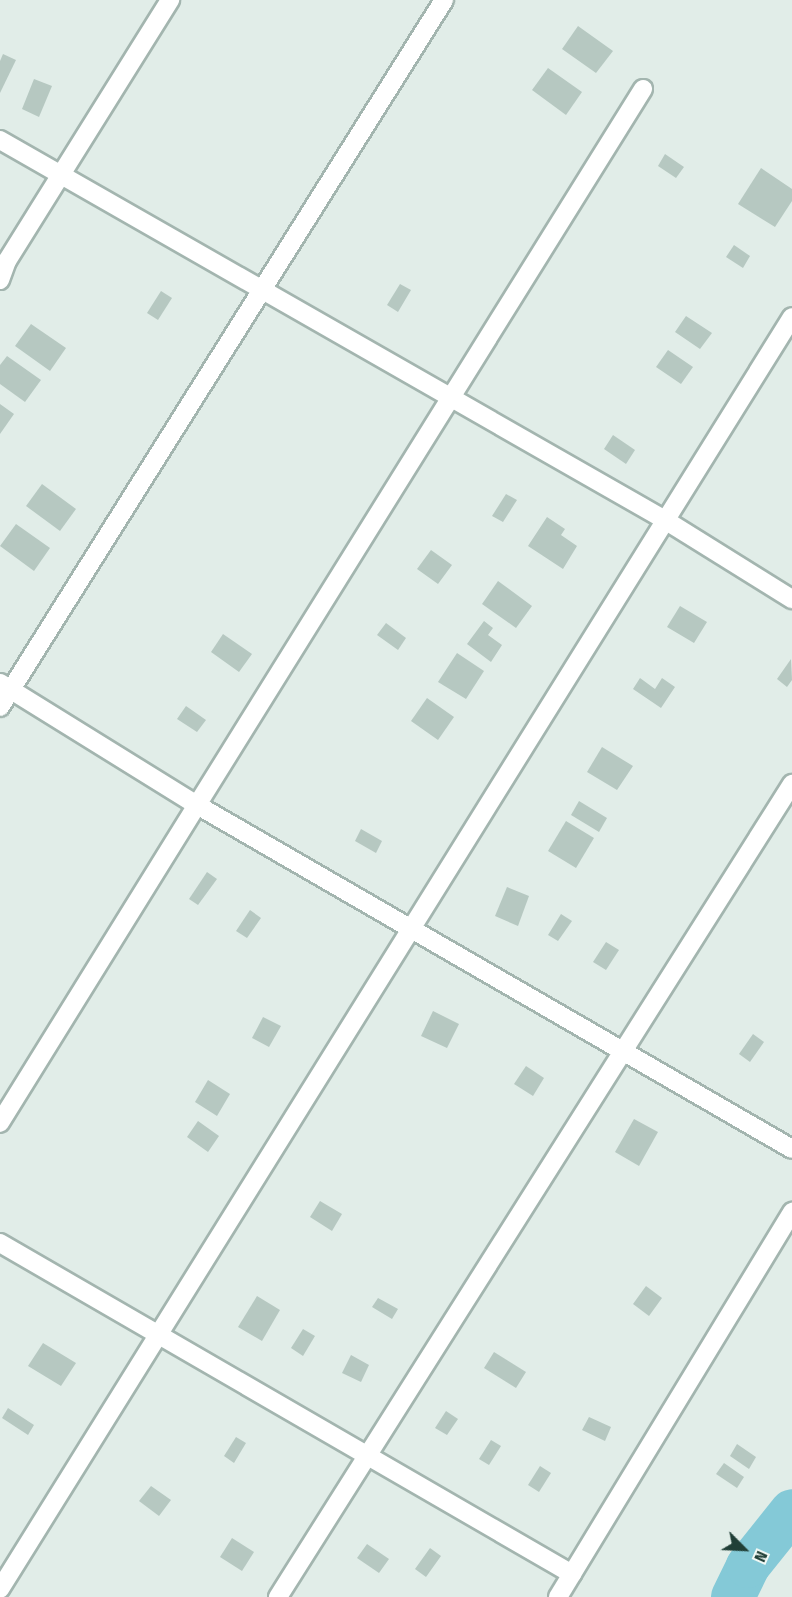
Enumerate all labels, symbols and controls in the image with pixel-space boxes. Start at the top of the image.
north arrow [714,1519,774,1579]
text: N [750,1548,772,1565]

